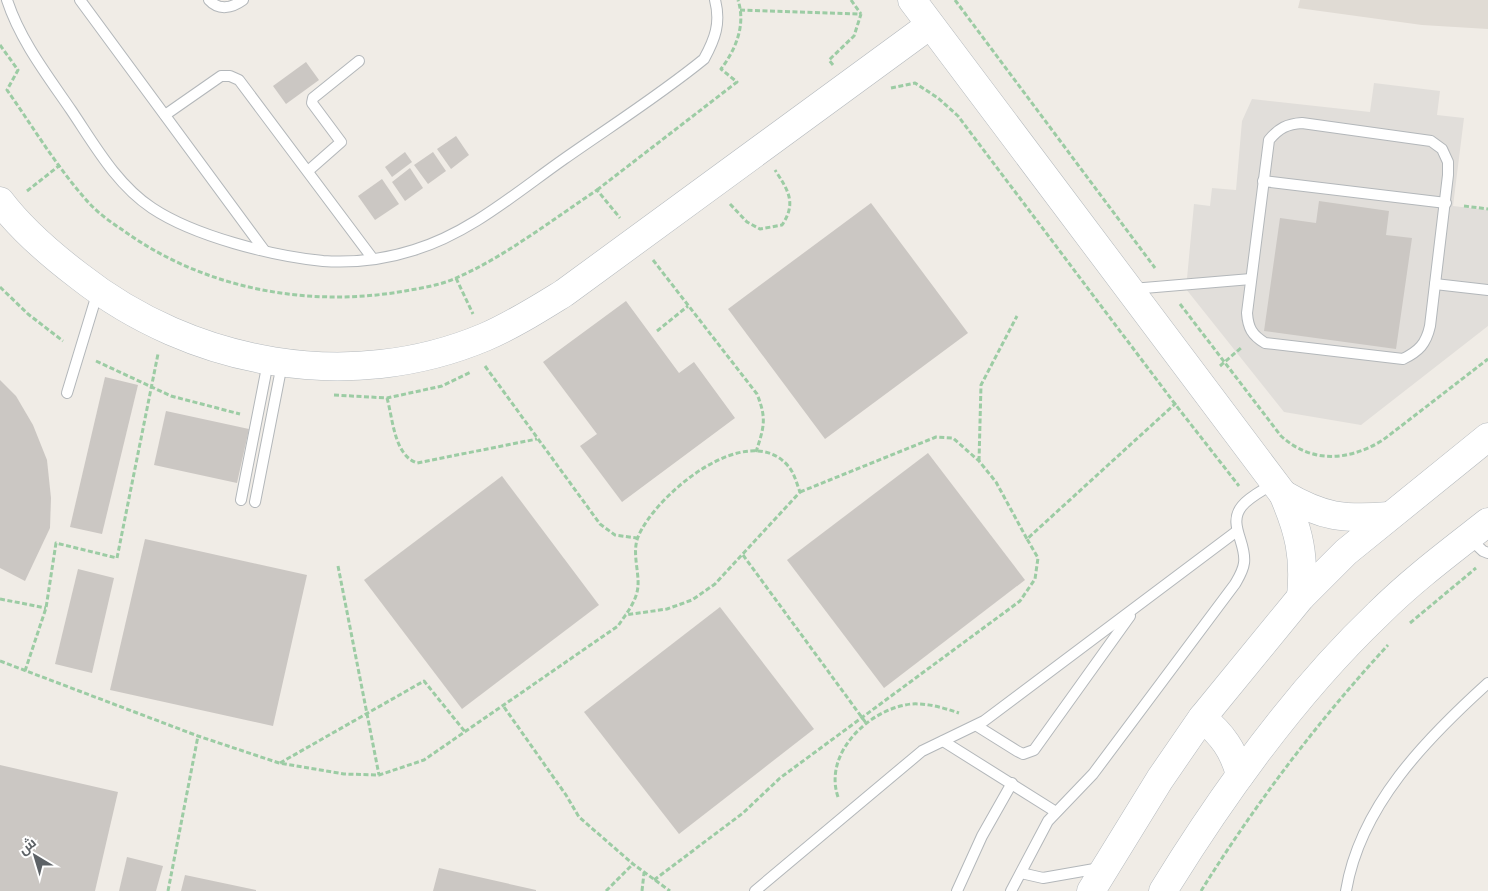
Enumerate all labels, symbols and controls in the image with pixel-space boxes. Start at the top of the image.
north arrow [10,831,60,881]
text: ش [14,832,40,858]

